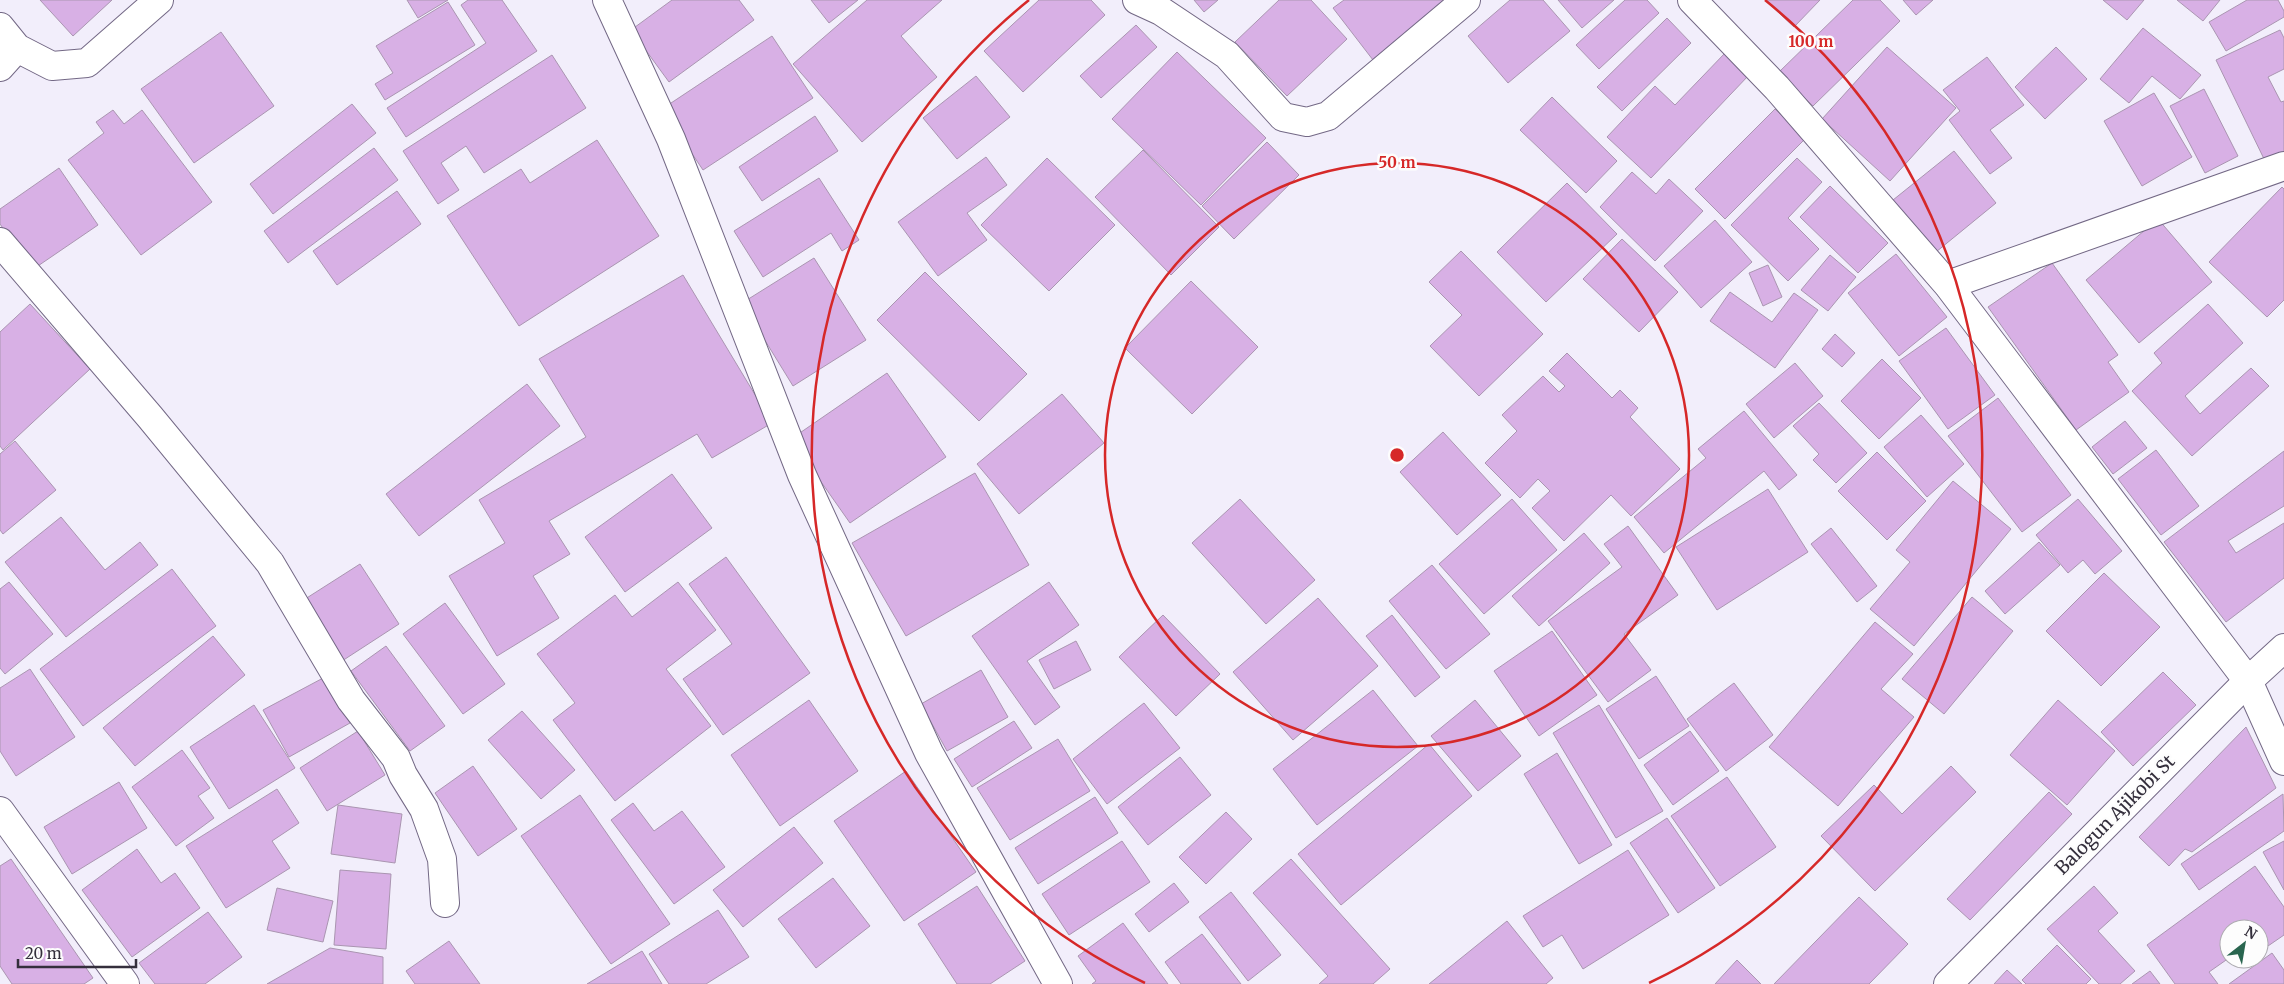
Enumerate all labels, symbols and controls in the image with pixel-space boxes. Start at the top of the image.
text: 100 m [1789,32,1833,51]
text: 50 m [1378,153,1416,172]
centre of rings [1388,446,1406,464]
street label: Balogun Ajikobi St [2050,750,2179,879]
north arrow [2219,919,2269,969]
text: N [2241,922,2260,943]
scale bar [18,936,135,968]
text: 20 m [25,944,62,963]

